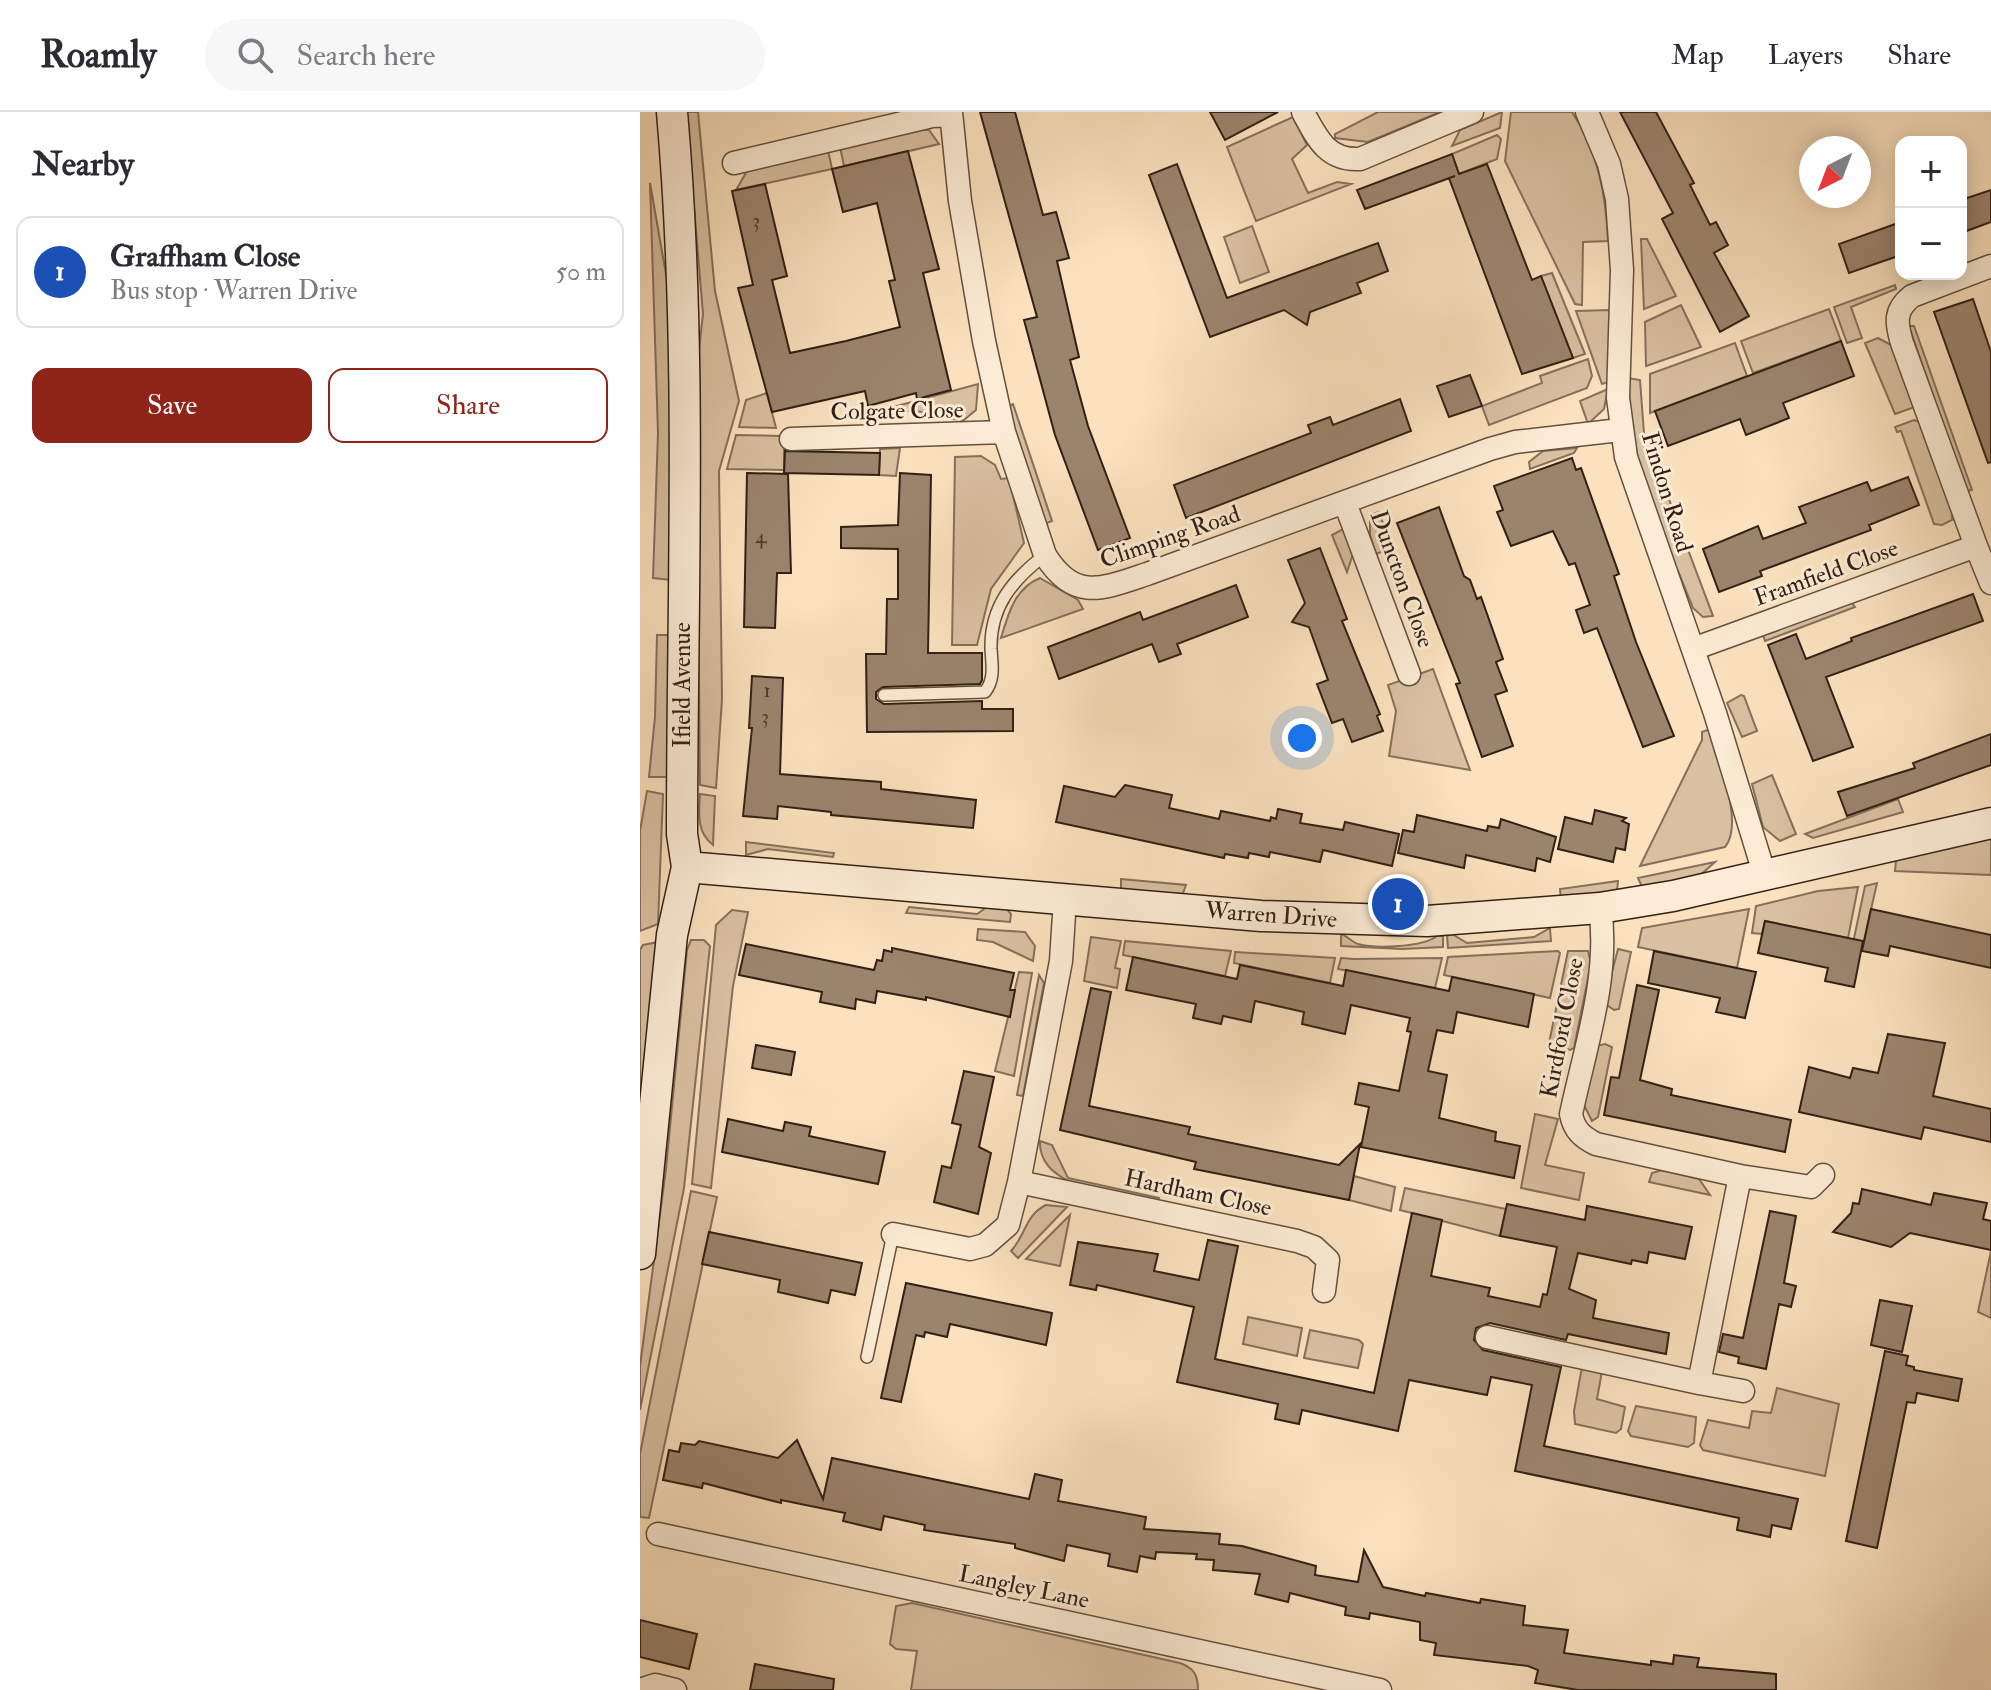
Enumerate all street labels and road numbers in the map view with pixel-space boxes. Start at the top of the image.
street label: Colgate Close [830,394,964,428]
street label: Findon Road [1634,428,1700,556]
street label: Climping Road [1096,498,1244,576]
street label: Duncton Close [1363,506,1441,652]
street label: Framfield Close [1750,533,1902,613]
street label: Ifield Avenue [667,622,698,748]
street label: Warren Drive [1203,895,1338,935]
street label: Kirdford Close [1533,955,1591,1101]
street label: Hardham Close [1122,1162,1274,1224]
street label: Langley Lane [956,1558,1092,1616]

